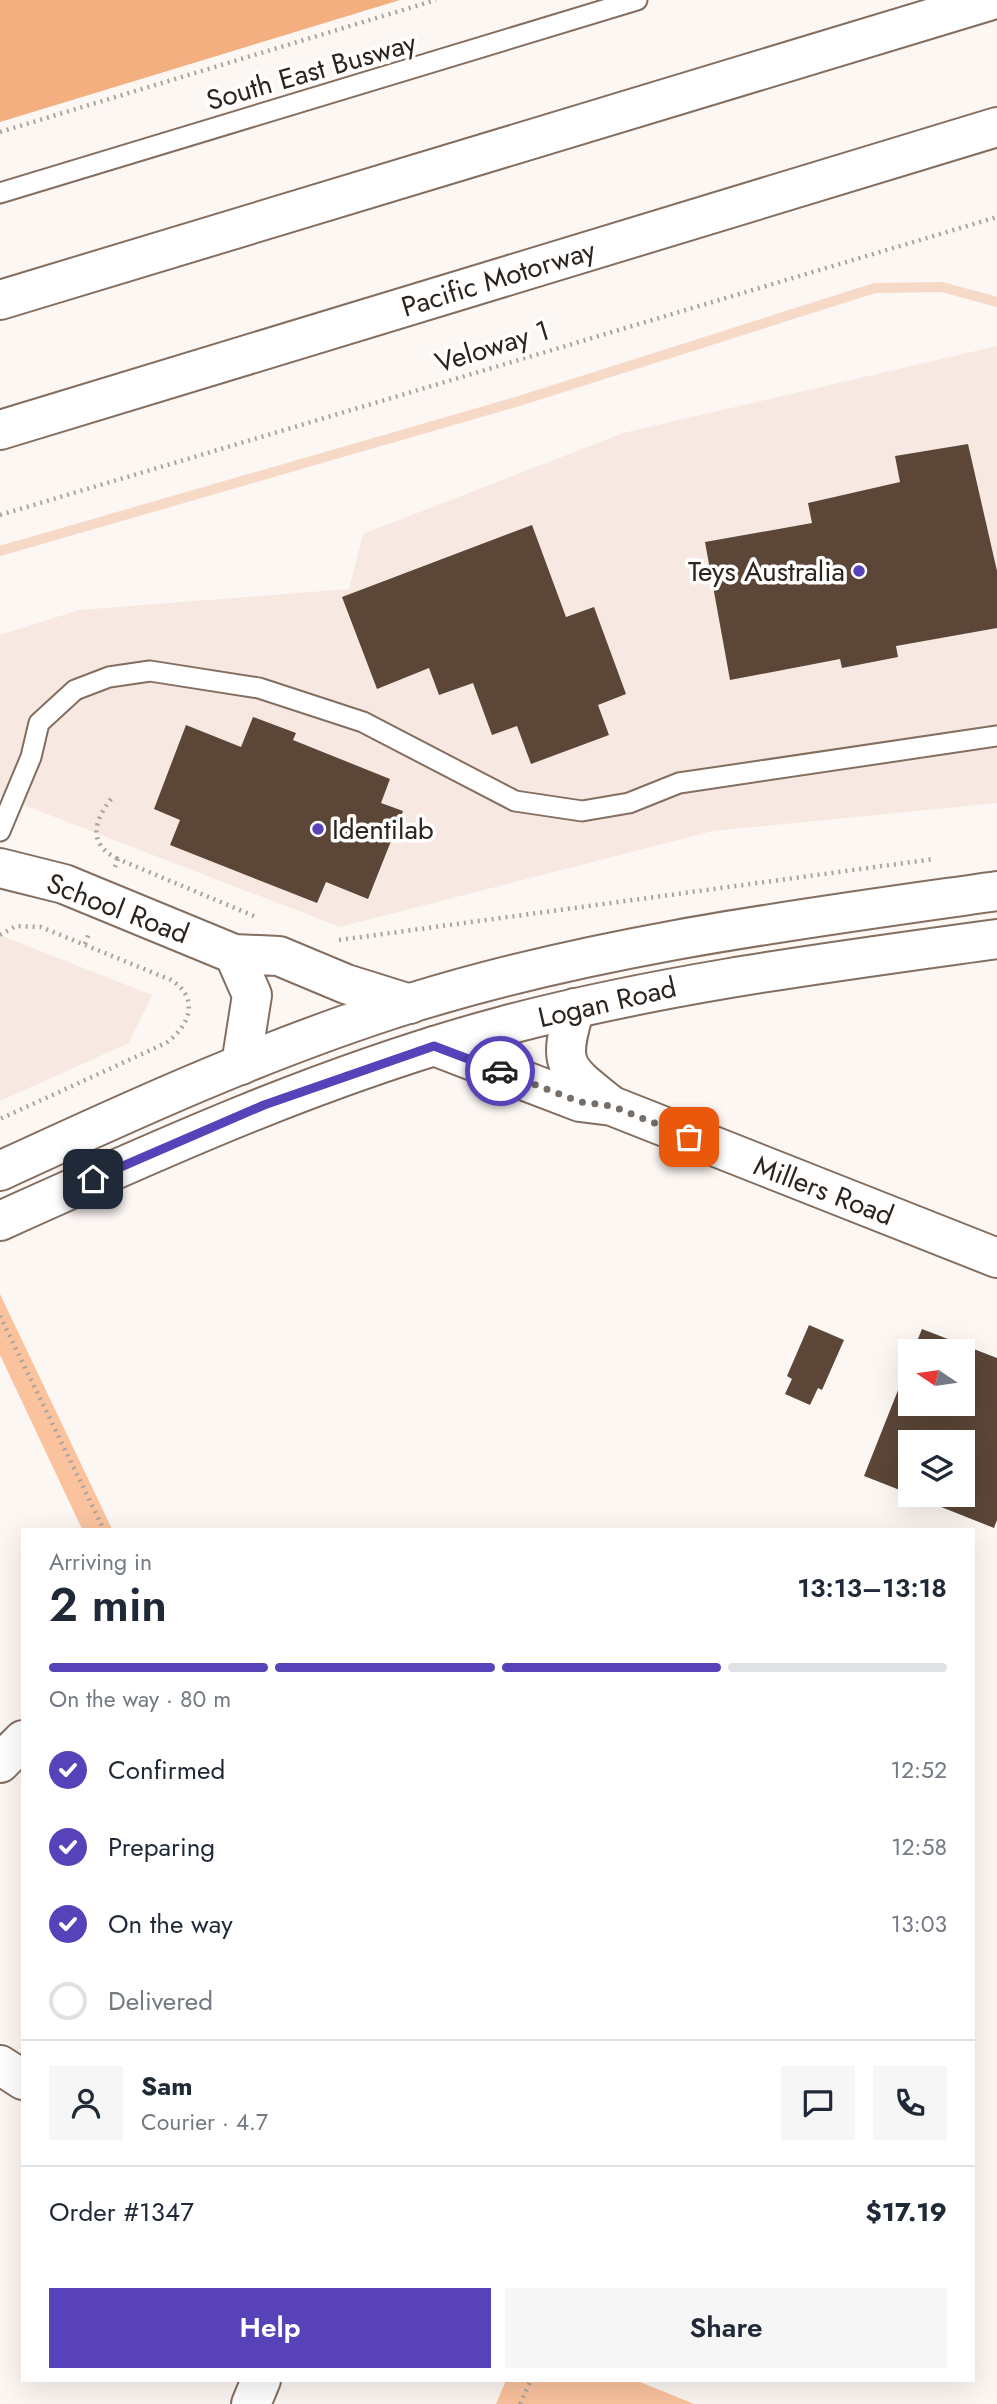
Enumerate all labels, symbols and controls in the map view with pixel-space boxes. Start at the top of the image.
street label: South East Busway [201,22,422,121]
street label: Pacific Motorway [396,229,601,327]
street label: Veloway 1 [430,310,554,383]
place label: Teys Australia [688,551,845,592]
marker: Teys Australia [851,563,867,579]
place label: Identilab [332,809,434,850]
marker: Identilab [310,821,326,837]
street label: School Road [41,863,195,954]
street label: Logan Road [534,967,680,1038]
courier [465,1036,535,1106]
icon: car [481,1052,519,1090]
pin [659,1107,719,1167]
icon: bag [670,1118,708,1156]
street label: Millers Road [748,1145,900,1236]
pin [63,1149,123,1209]
icon: home [74,1160,112,1198]
north arrow [898,1339,975,1416]
map controls [898,1339,975,1507]
button: layers [898,1430,975,1507]
text: Arriving in [49,1545,152,1579]
text: 13:13–13:18 [797,1569,947,1607]
text: 2 min [49,1572,167,1638]
text: On the way · 80 m [49,1682,231,1716]
icon: check [49,1751,87,1789]
text: Confirmed [108,1751,225,1789]
text: 12:52 [891,1753,947,1787]
icon: check [49,1828,87,1866]
text: Preparing [108,1828,215,1866]
text: 12:58 [891,1830,947,1864]
icon: check [49,1905,87,1943]
text: On the way [108,1905,233,1943]
text: 13:03 [891,1907,947,1941]
text: Delivered [108,1982,213,2020]
button: person [49,2066,123,2140]
button: chat [781,2066,855,2140]
button: phone [873,2066,947,2140]
text: Sam [141,2067,193,2105]
text: Courier · 4.7 [141,2105,268,2139]
text: Order #1347 [49,2193,194,2231]
text: $17.19 [866,2193,947,2231]
button: Help [49,2288,491,2368]
button: Share [505,2288,947,2368]

